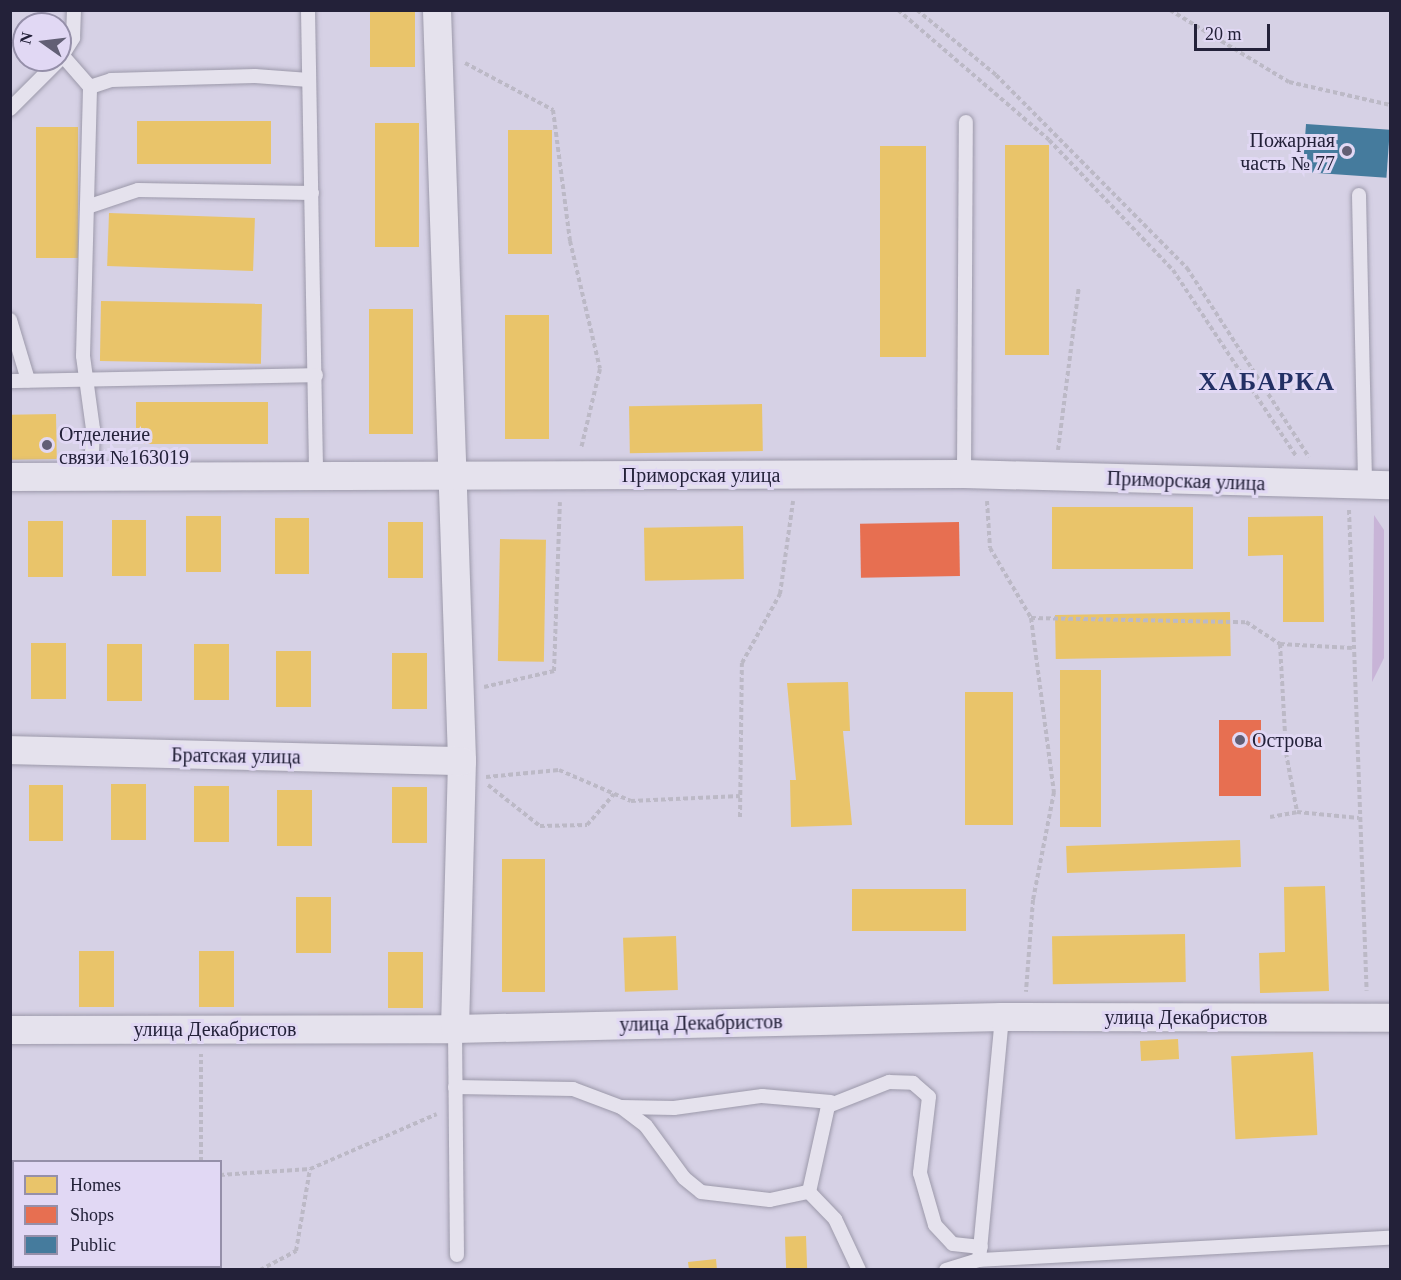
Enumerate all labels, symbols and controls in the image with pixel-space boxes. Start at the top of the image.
north arrow [12,12,72,72]
scale bar [1197,12,1274,50]
text: 20 m [1205,24,1242,44]
text: N [16,30,36,46]
place label: Пожарная часть № 77 [1240,128,1335,175]
marker: Пожарная часть № 77 [1340,144,1354,158]
district label: ХАБАРКА [1198,366,1336,398]
place label: Отделение связи №163019 [59,422,189,469]
marker: Отделение связи №163019 [40,438,54,452]
street label: Приморская улица [622,463,780,487]
street label: Приморская улица [1106,466,1266,496]
place label: Острова [1252,728,1322,752]
marker: Острова [1233,733,1247,747]
street label: Братская улица [171,743,301,769]
street label: улица Декабристов [1104,1005,1268,1029]
street label: улица Декабристов [619,1010,783,1036]
street label: улица Декабристов [133,1017,297,1041]
legend [12,1160,222,1268]
text: Homes [70,1175,121,1195]
text: Shops [70,1205,114,1225]
text: Public [70,1235,116,1255]

